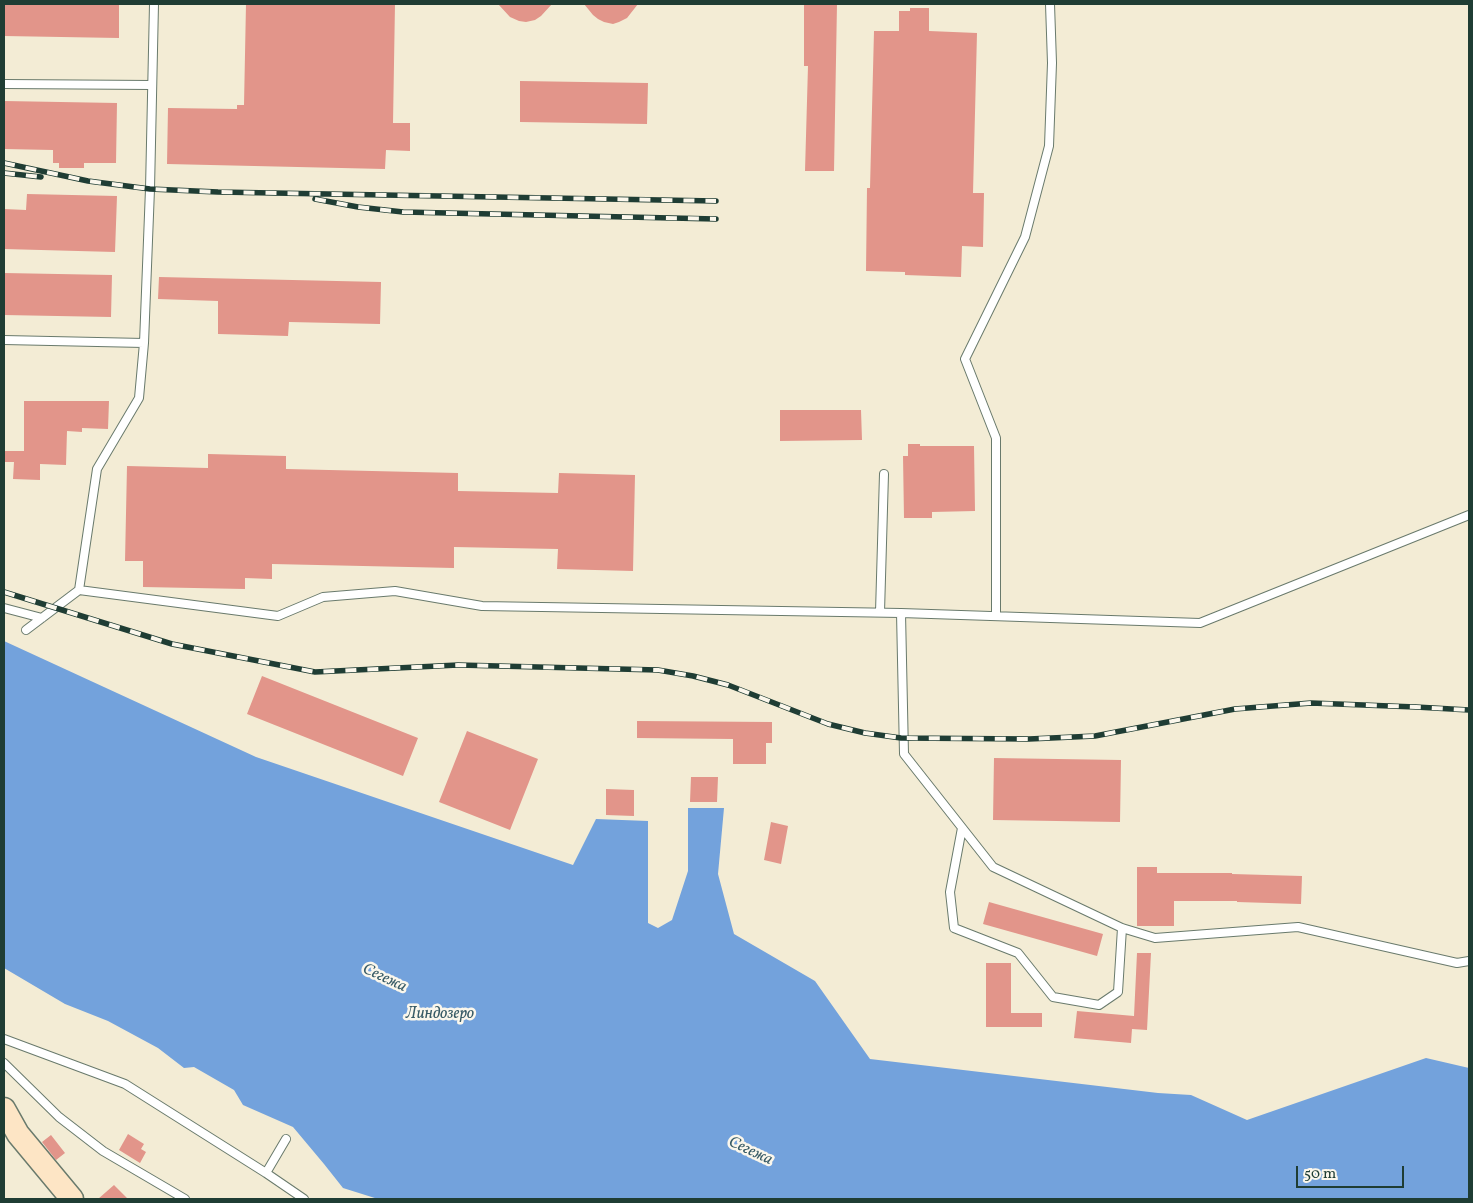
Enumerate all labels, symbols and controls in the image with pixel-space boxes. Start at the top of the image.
water label: Сегежа [359,960,409,998]
water label: Линдозеро [406,1005,474,1025]
water label: Сегежа [725,1133,775,1171]
scale bar [1298,1156,1406,1188]
text: 50 m [1304,1164,1336,1185]

